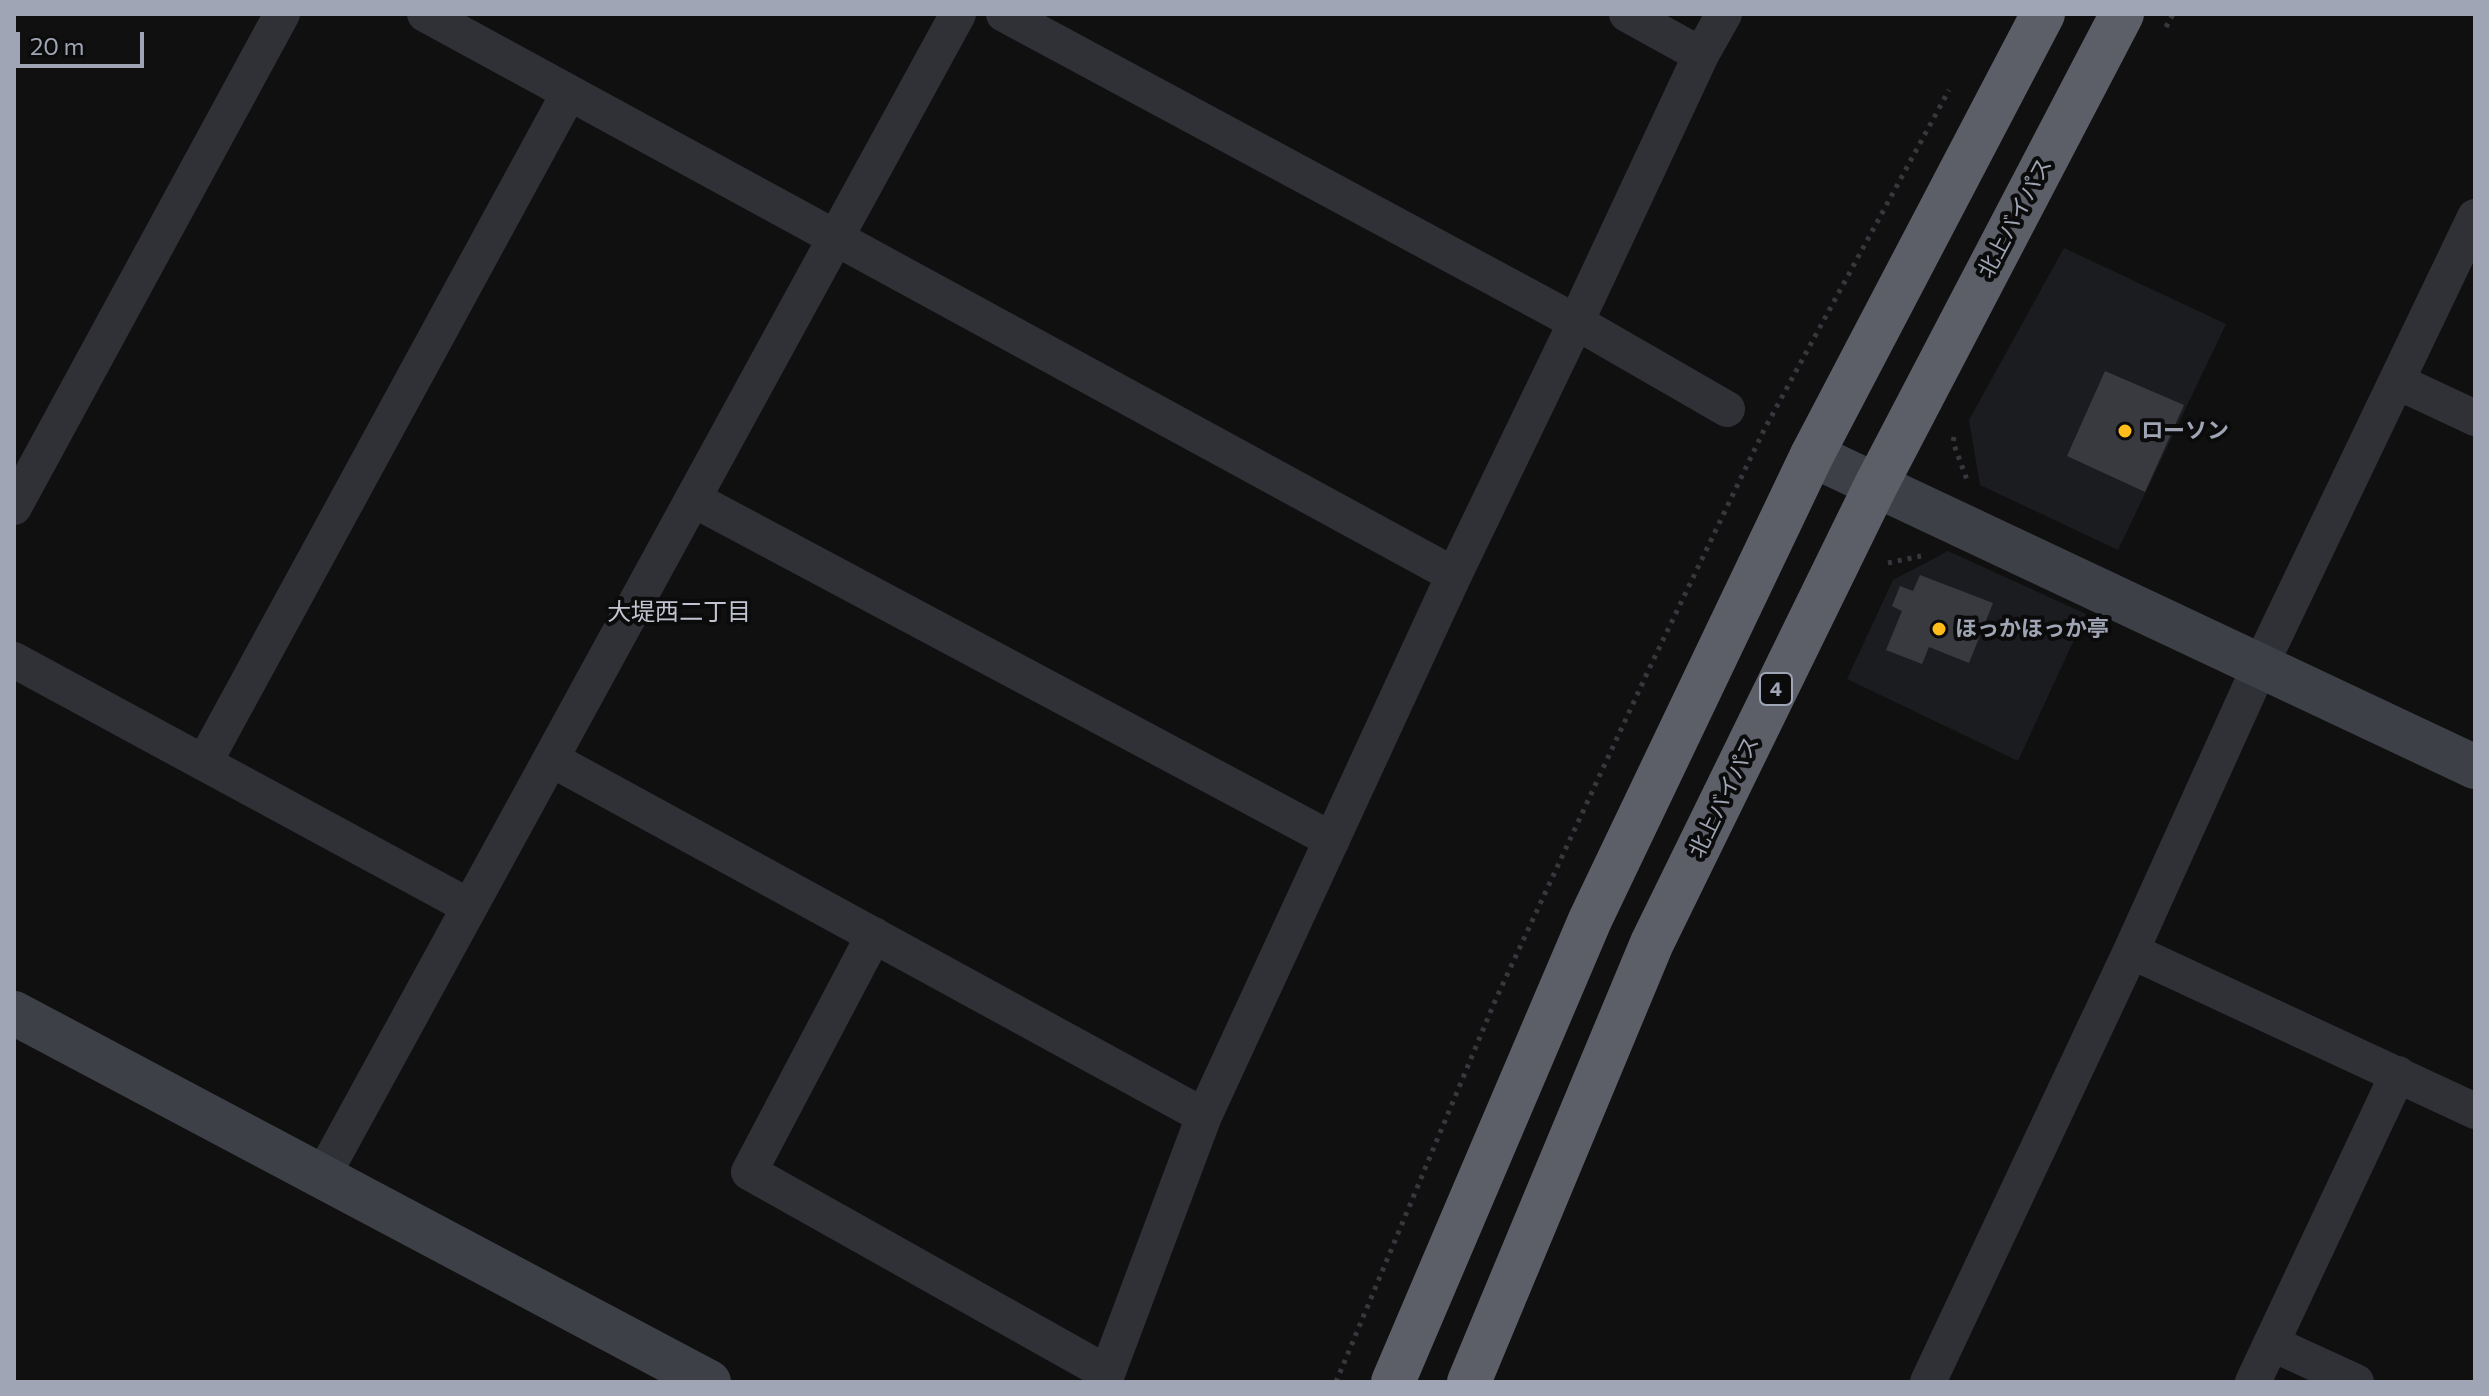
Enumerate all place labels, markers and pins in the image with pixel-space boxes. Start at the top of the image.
place label: ローソン [2141,418,2229,444]
marker: ローソン [2116,422,2134,440]
place label: ほっかほっか亭 [1955,616,2109,642]
marker: ほっかほっか亭 [1930,620,1948,638]

